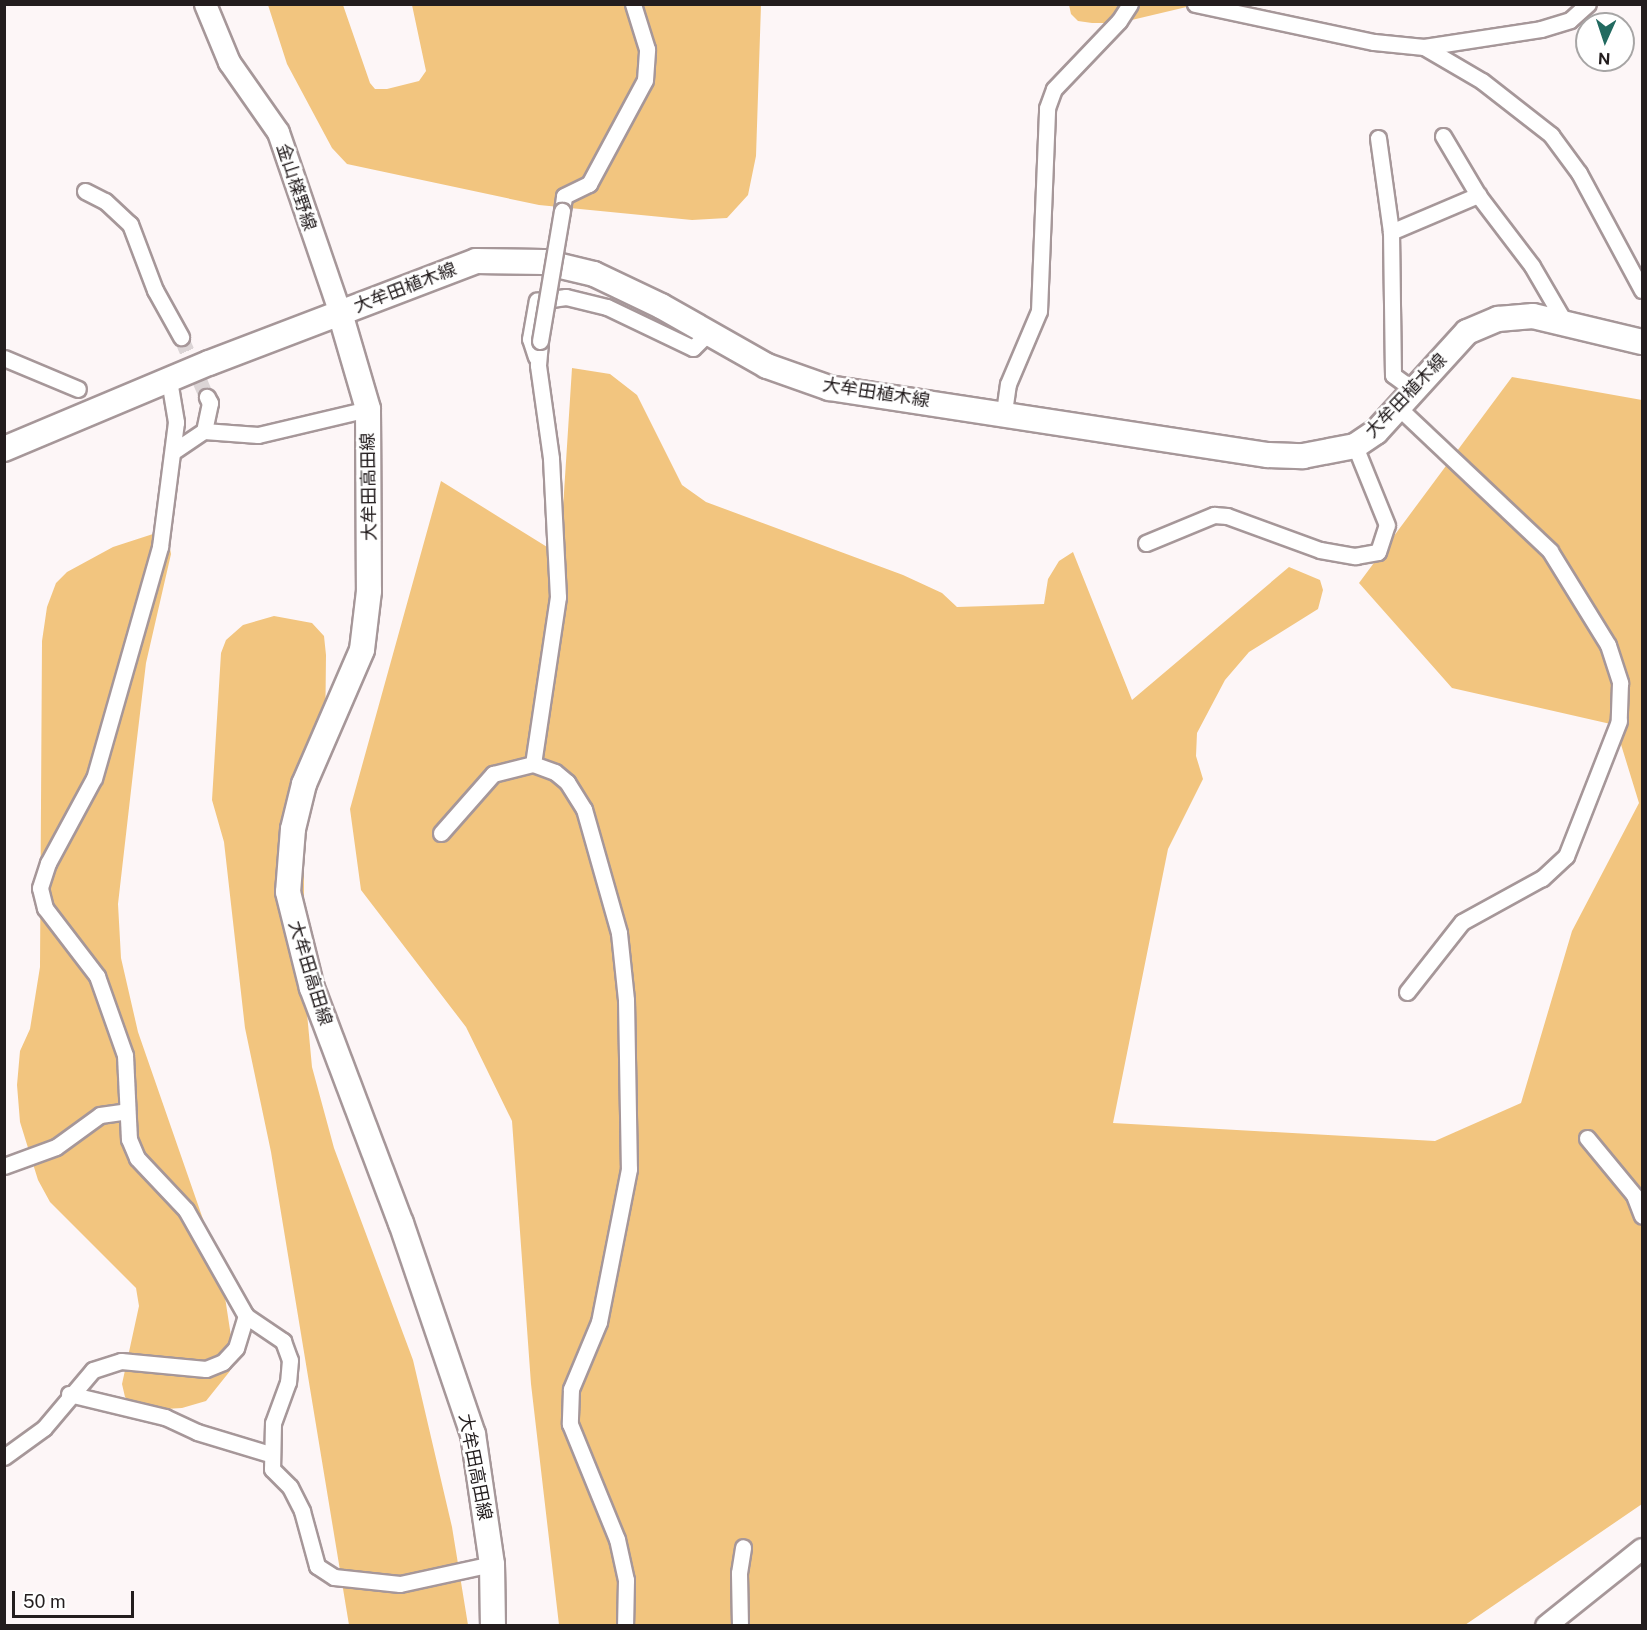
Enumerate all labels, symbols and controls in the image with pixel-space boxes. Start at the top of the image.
north arrow [1575,12,1635,72]
text: N [1597,49,1611,68]
street label: 金山檪野線 [272,141,320,233]
street label: 大牟田植木線 [351,259,459,317]
street label: 大牟田植木線 [1361,350,1451,442]
street label: 大牟田植木線 [821,374,931,412]
street label: 大牟田高田線 [357,433,381,541]
street label: 大牟田高田線 [284,918,336,1028]
street label: 大牟田高田線 [454,1412,496,1522]
scale bar [15,1579,136,1617]
text: 50 m [23,1591,66,1612]

